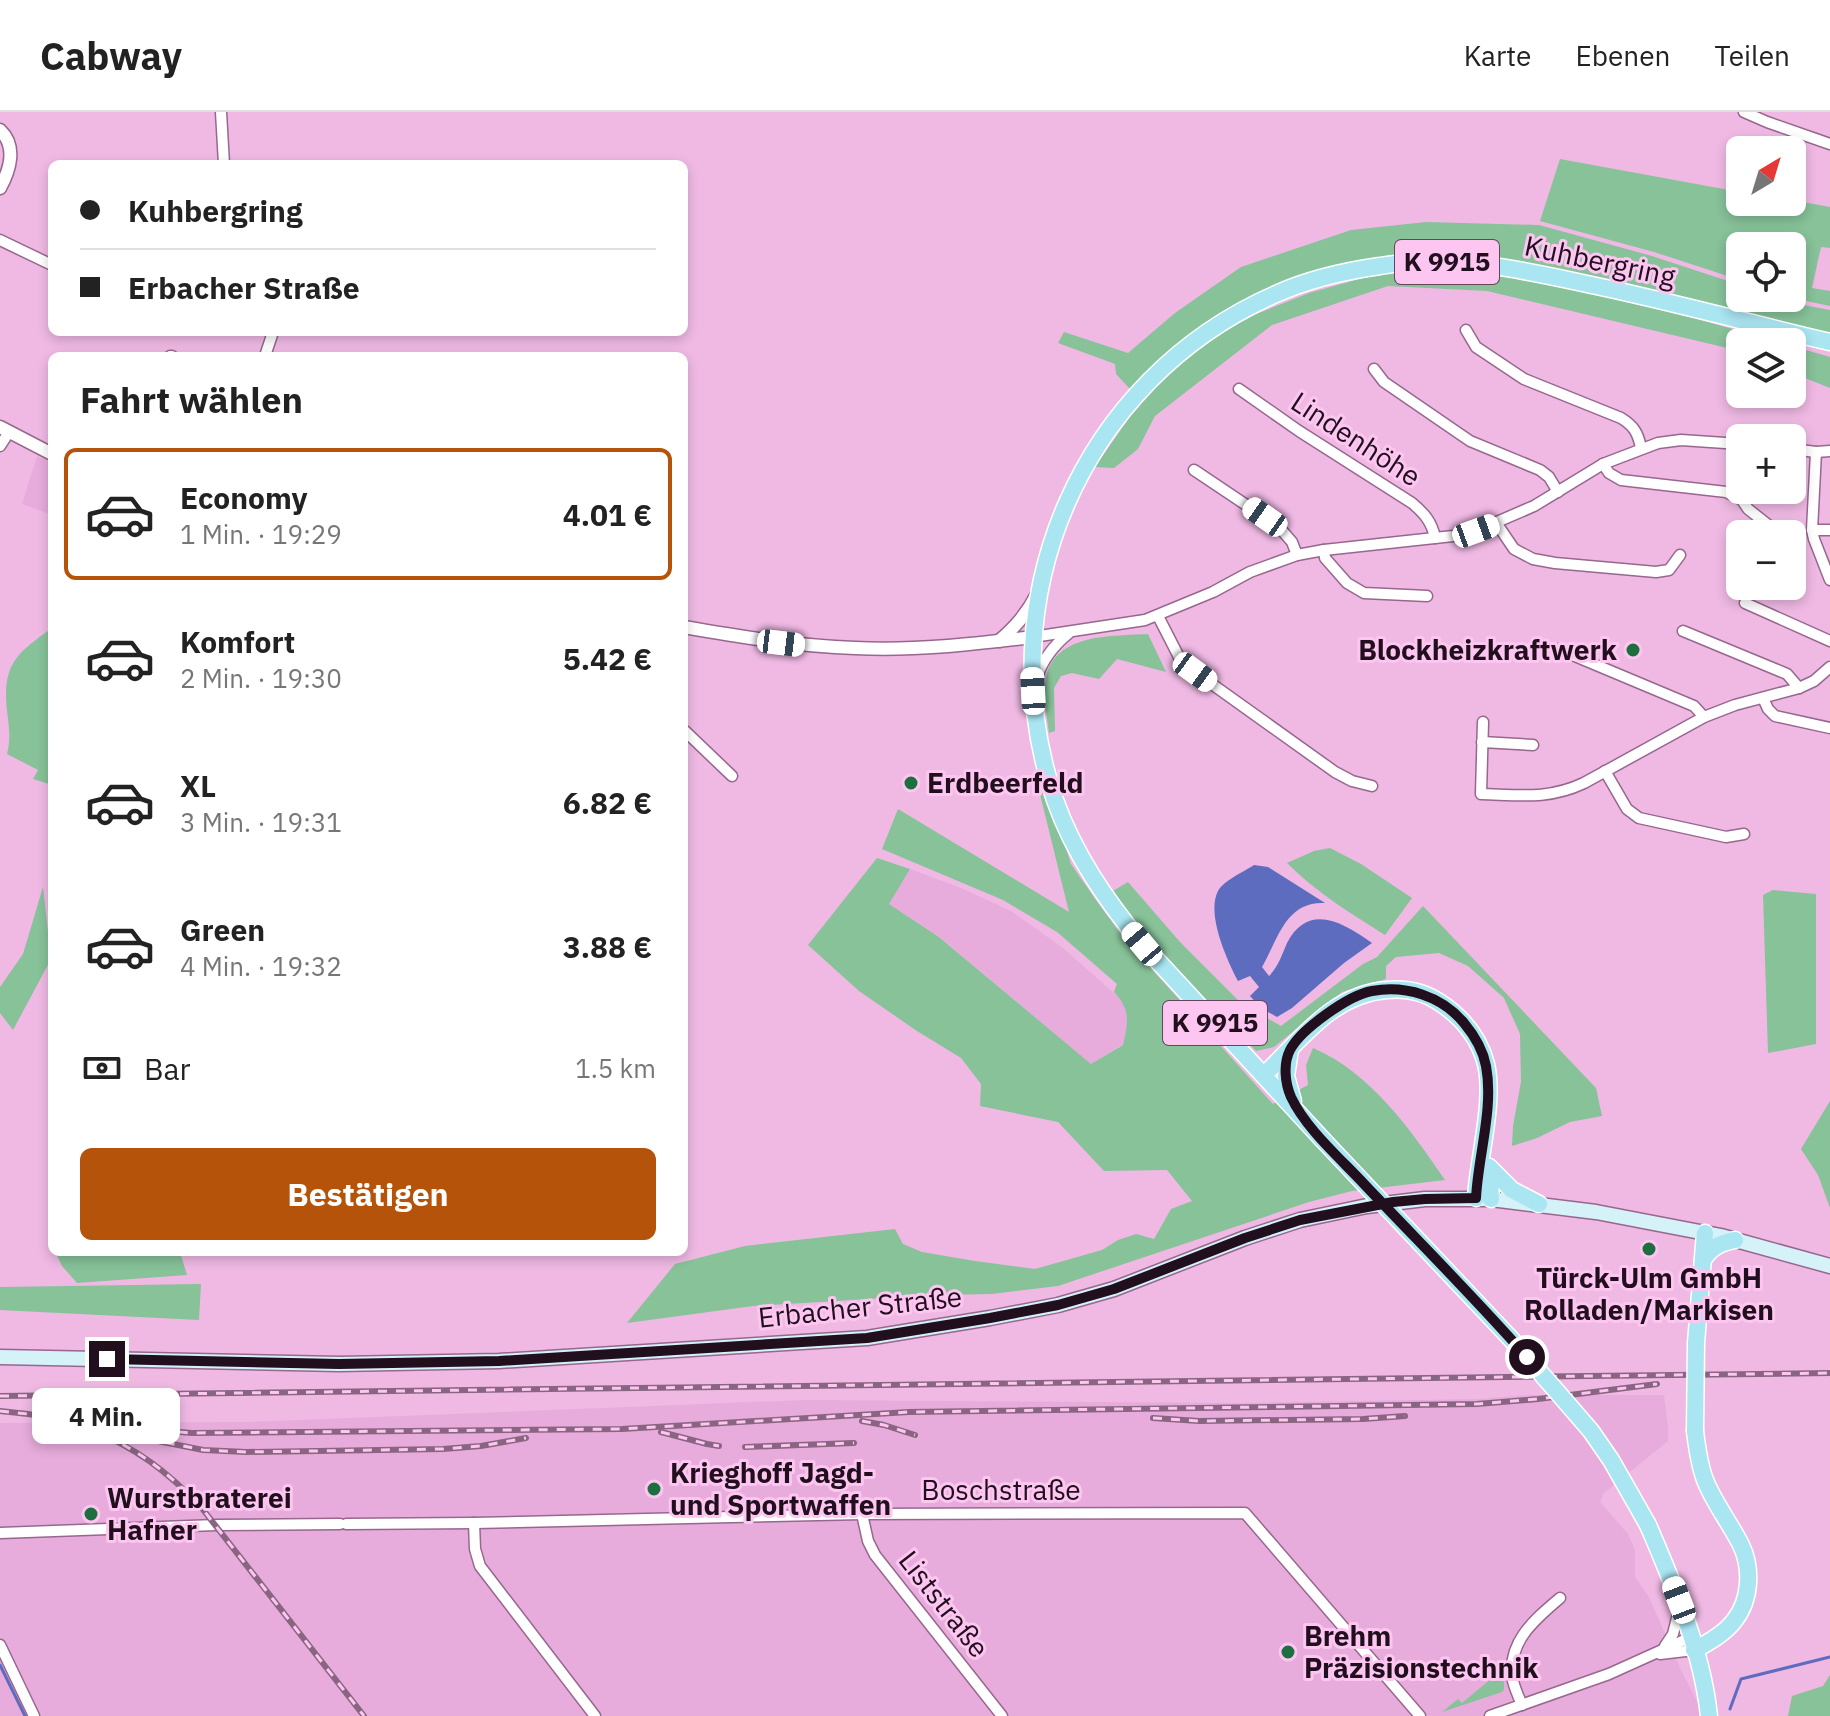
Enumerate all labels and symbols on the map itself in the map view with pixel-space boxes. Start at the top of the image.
north arrow [1726,136,1806,216]
street label: Kuhbergring [1521,226,1679,295]
road number: K 9915 [1395,240,1499,284]
street label: Lindenhöhe [1284,383,1428,494]
car [1238,493,1292,541]
car [1449,512,1503,550]
car [756,628,806,658]
place label: Blockheizkraftwerk [1358,631,1618,668]
marker: Blockheizkraftwerk [1624,641,1642,659]
car [1169,648,1221,696]
car [1020,666,1046,716]
place label: Erdbeerfeld [927,764,1084,801]
marker: Erdbeerfeld [902,774,920,792]
car [1117,918,1167,970]
road number: K 9915 [1163,1001,1267,1045]
marker: Türck-Ulm GmbH Rolladen/Markisen [1640,1240,1658,1258]
place label: Türck-Ulm GmbH Rolladen/Markisen [1524,1259,1774,1328]
street label: Erbacher Straße [756,1277,964,1336]
route start [1509,1339,1545,1375]
route end [89,1341,125,1377]
callout: 4 Min. [33,1387,181,1443]
place label: Krieghoff Jagd- und Sportwaffen [670,1454,891,1523]
street label: Boschstraße [921,1471,1081,1508]
place label: Wurstbraterei Hafner [107,1479,292,1548]
marker: Krieghoff Jagd- und Sportwaffen [645,1480,663,1498]
marker: Wurstbraterei Hafner [82,1505,100,1523]
street label: Liststraße [891,1543,998,1665]
car [1659,1573,1699,1627]
place label: Brehm Präzisionstechnik [1304,1617,1539,1686]
marker: Brehm Präzisionstechnik [1279,1643,1297,1661]

